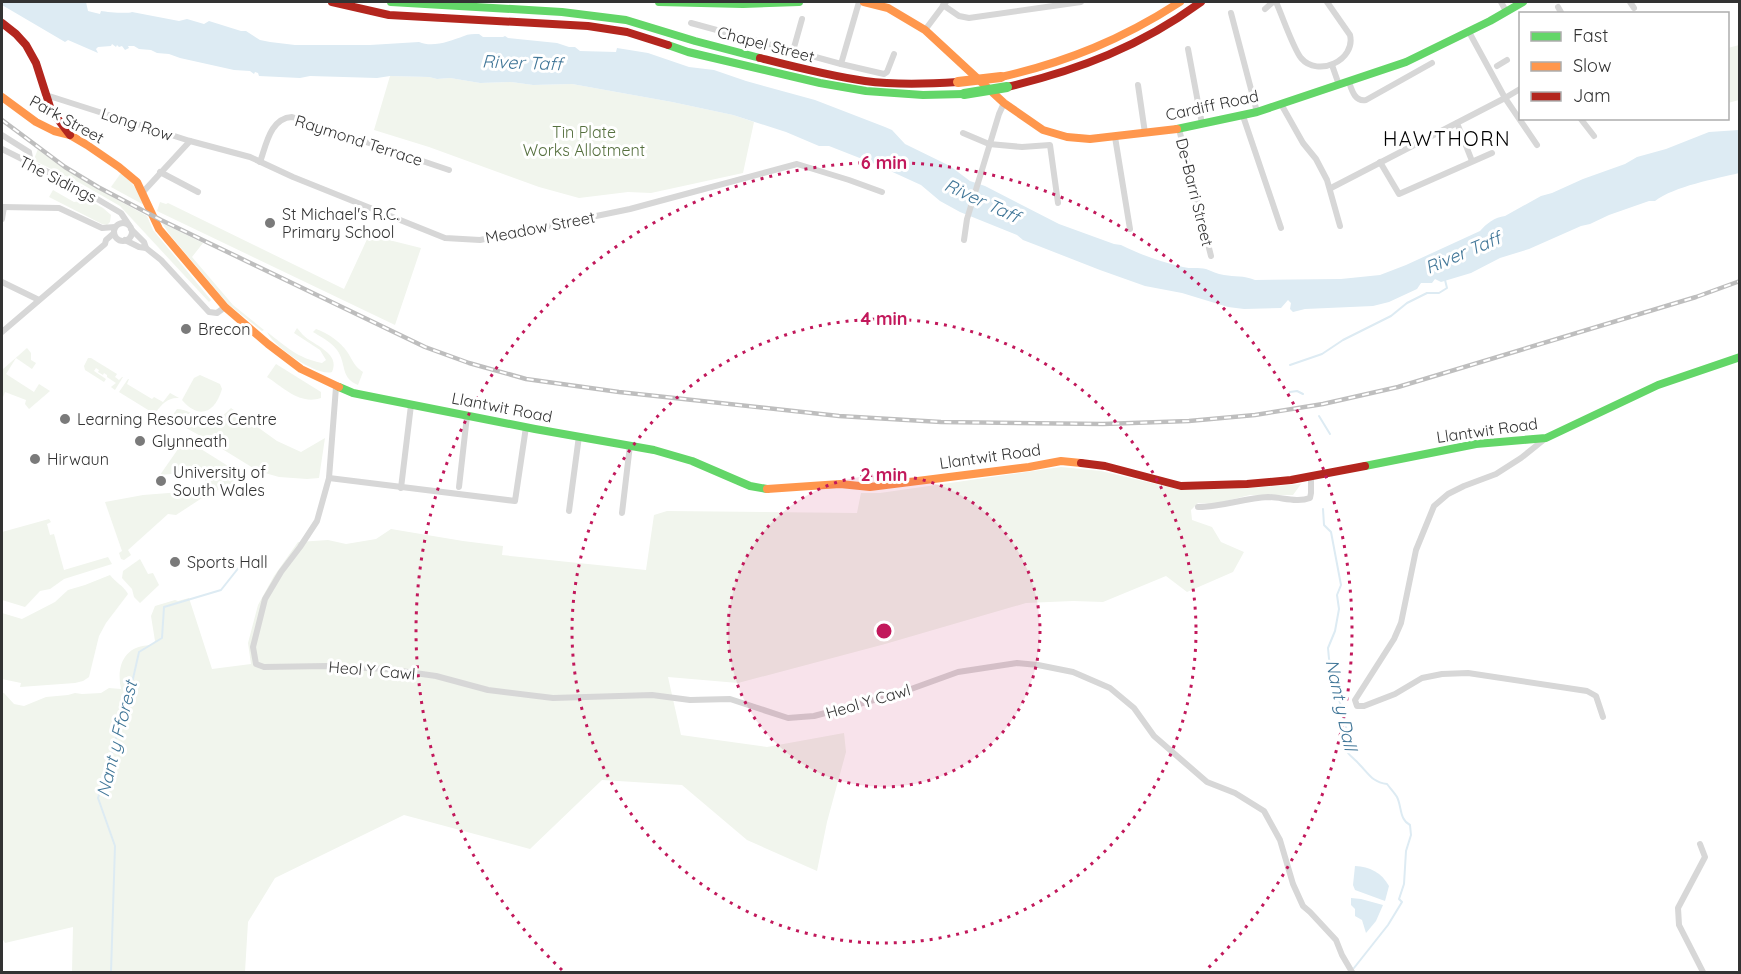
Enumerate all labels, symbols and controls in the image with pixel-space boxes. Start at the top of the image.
legend [1519,12,1729,120]
street label: Chapel Street [715,21,817,67]
text: Fast [1573,24,1608,47]
water label: River Taff [481,50,566,76]
text: Slow [1573,54,1611,77]
text: Jam [1573,84,1611,107]
street label: Cardiff Road [1164,85,1260,125]
street label: Park Street [26,90,108,148]
street label: Long Row [99,103,175,145]
street label: Raymond Terrace [293,110,425,170]
park label: Tin Plate Works Allotment [523,122,645,160]
district label: HAWTHORN [1383,126,1511,151]
street label: De-Barri Street [1172,136,1218,248]
street label: The Sidings [16,151,100,207]
text: 6 min [861,151,907,174]
water label: River Taff [941,173,1026,229]
place label: St Michael's R.C. Primary School [282,204,399,242]
street label: Meadow Street [483,207,597,247]
marker: St Michael's R.C. Primary School [263,216,277,230]
water label: River Taff [1421,225,1507,279]
text: 4 min [860,307,908,330]
place label: Brecon [198,319,250,339]
marker: Brecon [179,322,193,336]
street label: Llantwit Road [450,387,554,427]
place label: Learning Resources Centre [77,409,277,429]
marker: Learning Resources Centre [58,412,72,426]
street label: Llantwit Road [1435,413,1539,447]
place label: Glynneath [152,431,227,451]
marker: Glynneath [133,434,147,448]
street label: Llantwit Road [938,439,1042,473]
place label: Hirwaun [47,449,109,469]
marker: Hirwaun [28,452,42,466]
place label: University of South Wales [173,462,266,500]
text: 2 min [861,463,907,486]
marker: University of South Wales [154,474,168,488]
place label: Sports Hall [187,552,268,572]
marker: Sports Hall [168,555,182,569]
centre of rings [874,621,894,641]
street label: Heol Y Cawl [328,656,416,684]
water label: Nant y Dall [1321,657,1363,754]
water label: Nant y Fforest [91,677,142,799]
street label: Heol Y Cawl [823,679,913,723]

